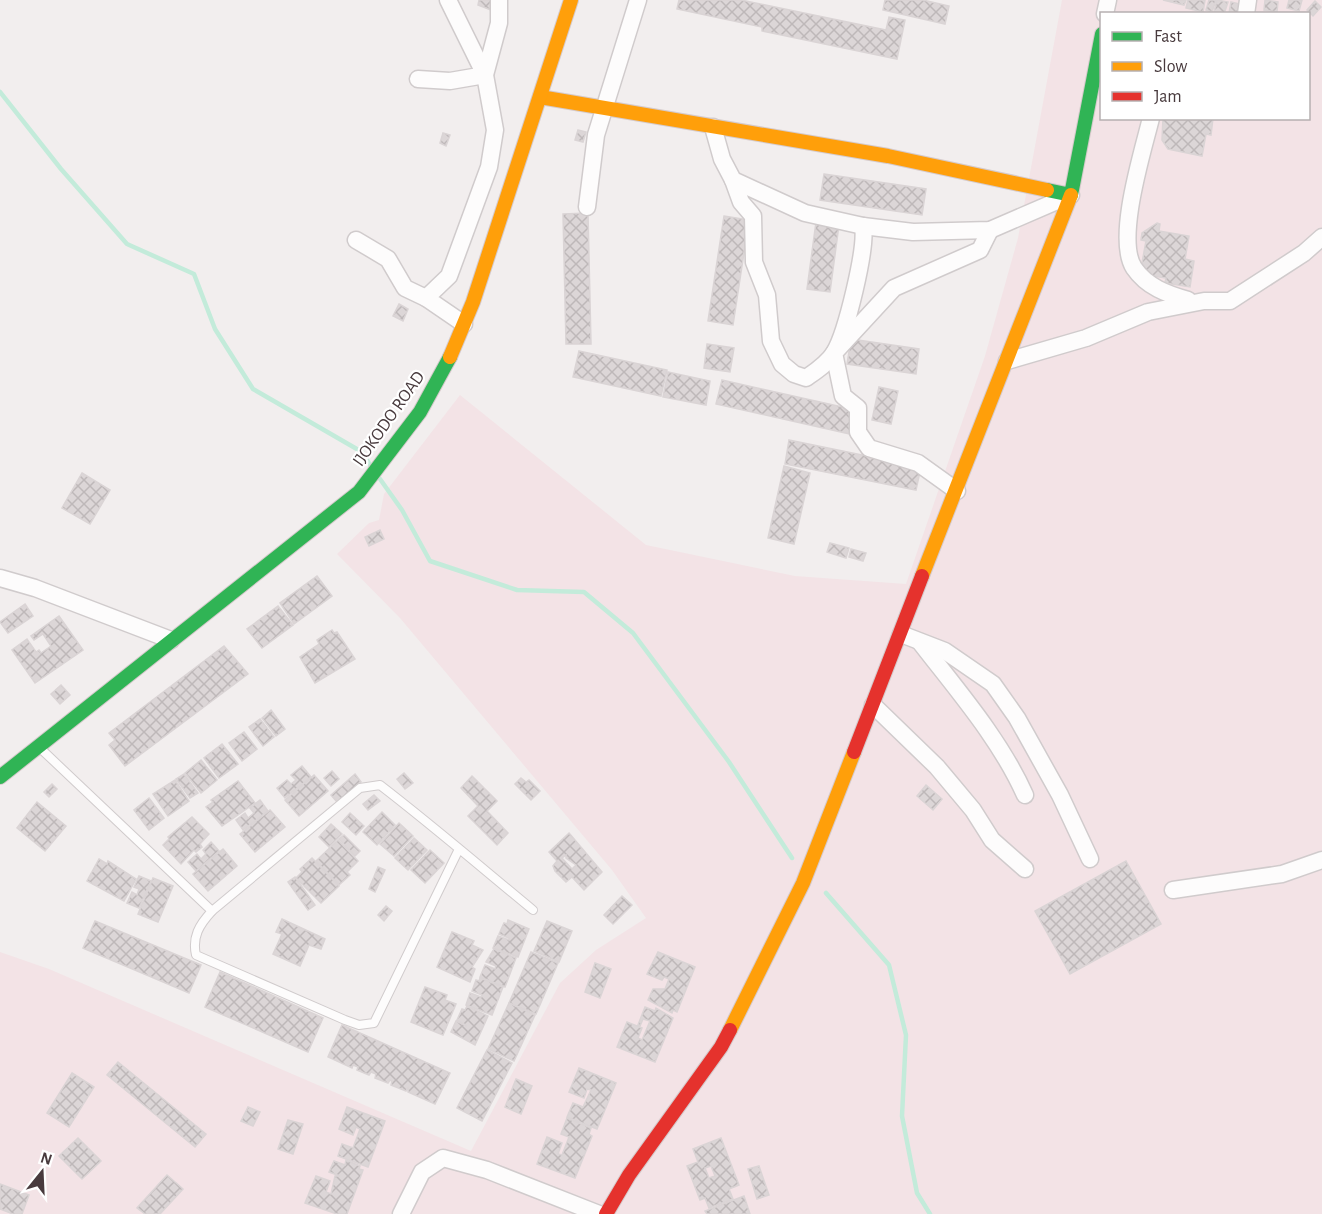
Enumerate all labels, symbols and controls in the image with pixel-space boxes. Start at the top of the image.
legend [1100,12,1310,120]
text: Fast [1154,28,1182,46]
text: Slow [1154,58,1187,76]
text: Jam [1154,88,1182,106]
street label: IJOKODO ROAD [350,368,428,470]
north arrow [12,1142,72,1202]
text: N [39,1149,54,1168]

